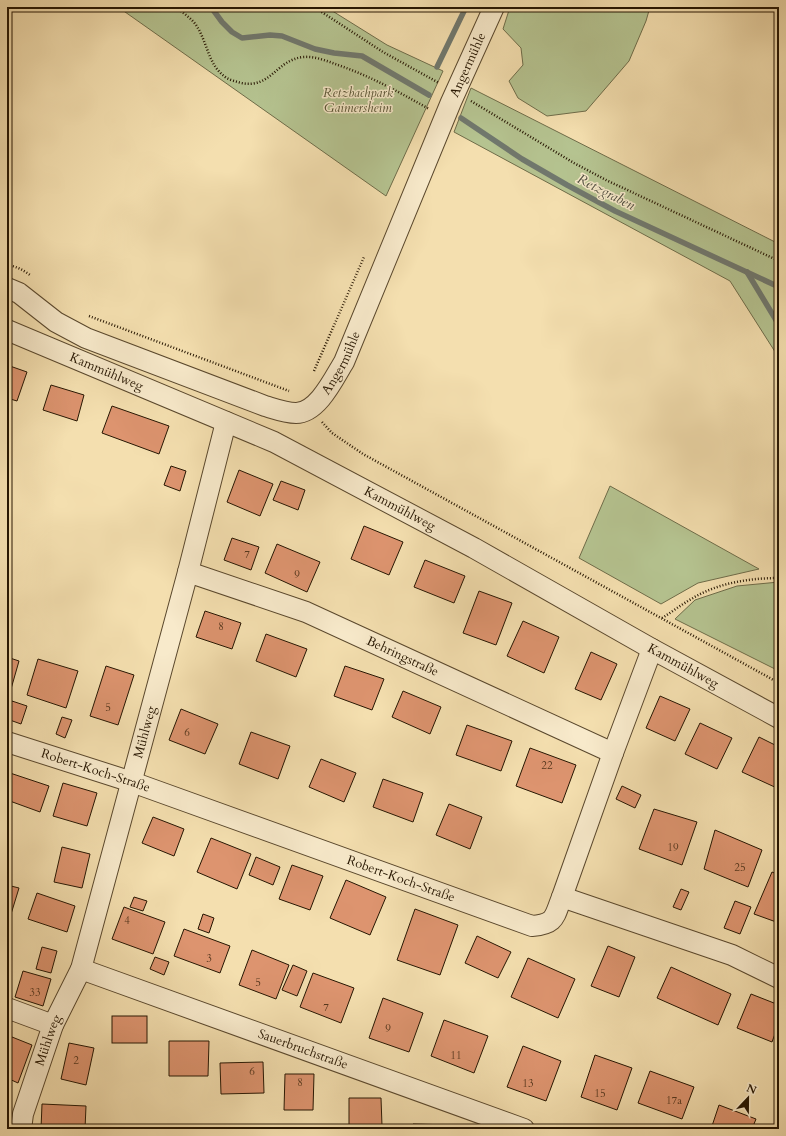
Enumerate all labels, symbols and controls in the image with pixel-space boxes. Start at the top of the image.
street label: Angermühle [445,30,490,100]
park label: Retzbachpark Gaimersheim [323,84,394,117]
water label: Retzgraben [574,169,638,215]
street label: Angermühle [317,329,365,398]
street label: Kammühlweg [67,348,147,396]
street label: Kammühlweg [361,482,439,535]
house number: 7 [244,547,250,562]
house number: 9 [294,567,300,582]
house number: 8 [218,619,224,634]
street label: Behringstraße [364,632,442,681]
street label: Kammühlweg [644,639,723,693]
house number: 5 [105,700,111,715]
street label: Mühlweg [129,703,161,760]
house number: 6 [184,725,190,740]
street label: Robert-Koch-Straße [39,744,153,797]
house number: 22 [541,758,553,773]
house number: 19 [667,840,679,855]
street label: Robert-Koch-Straße [344,851,458,907]
house number: 25 [734,860,746,875]
house number: 4 [124,913,130,928]
house number: 3 [206,951,212,966]
house number: 5 [255,975,261,990]
house number: 33 [29,985,41,1000]
house number: 7 [323,1000,329,1015]
street label: Mühlweg [31,1011,66,1068]
house number: 9 [385,1021,391,1036]
street label: Sauerbruchstraße [256,1025,351,1074]
house number: 11 [450,1048,462,1063]
house number: 2 [73,1053,79,1068]
house number: 6 [249,1064,255,1079]
house number: 8 [297,1075,303,1090]
house number: 13 [522,1076,534,1091]
north arrow [728,1078,768,1118]
text: N [744,1080,759,1098]
house number: 15 [594,1086,606,1101]
house number: 17a [666,1093,682,1108]

